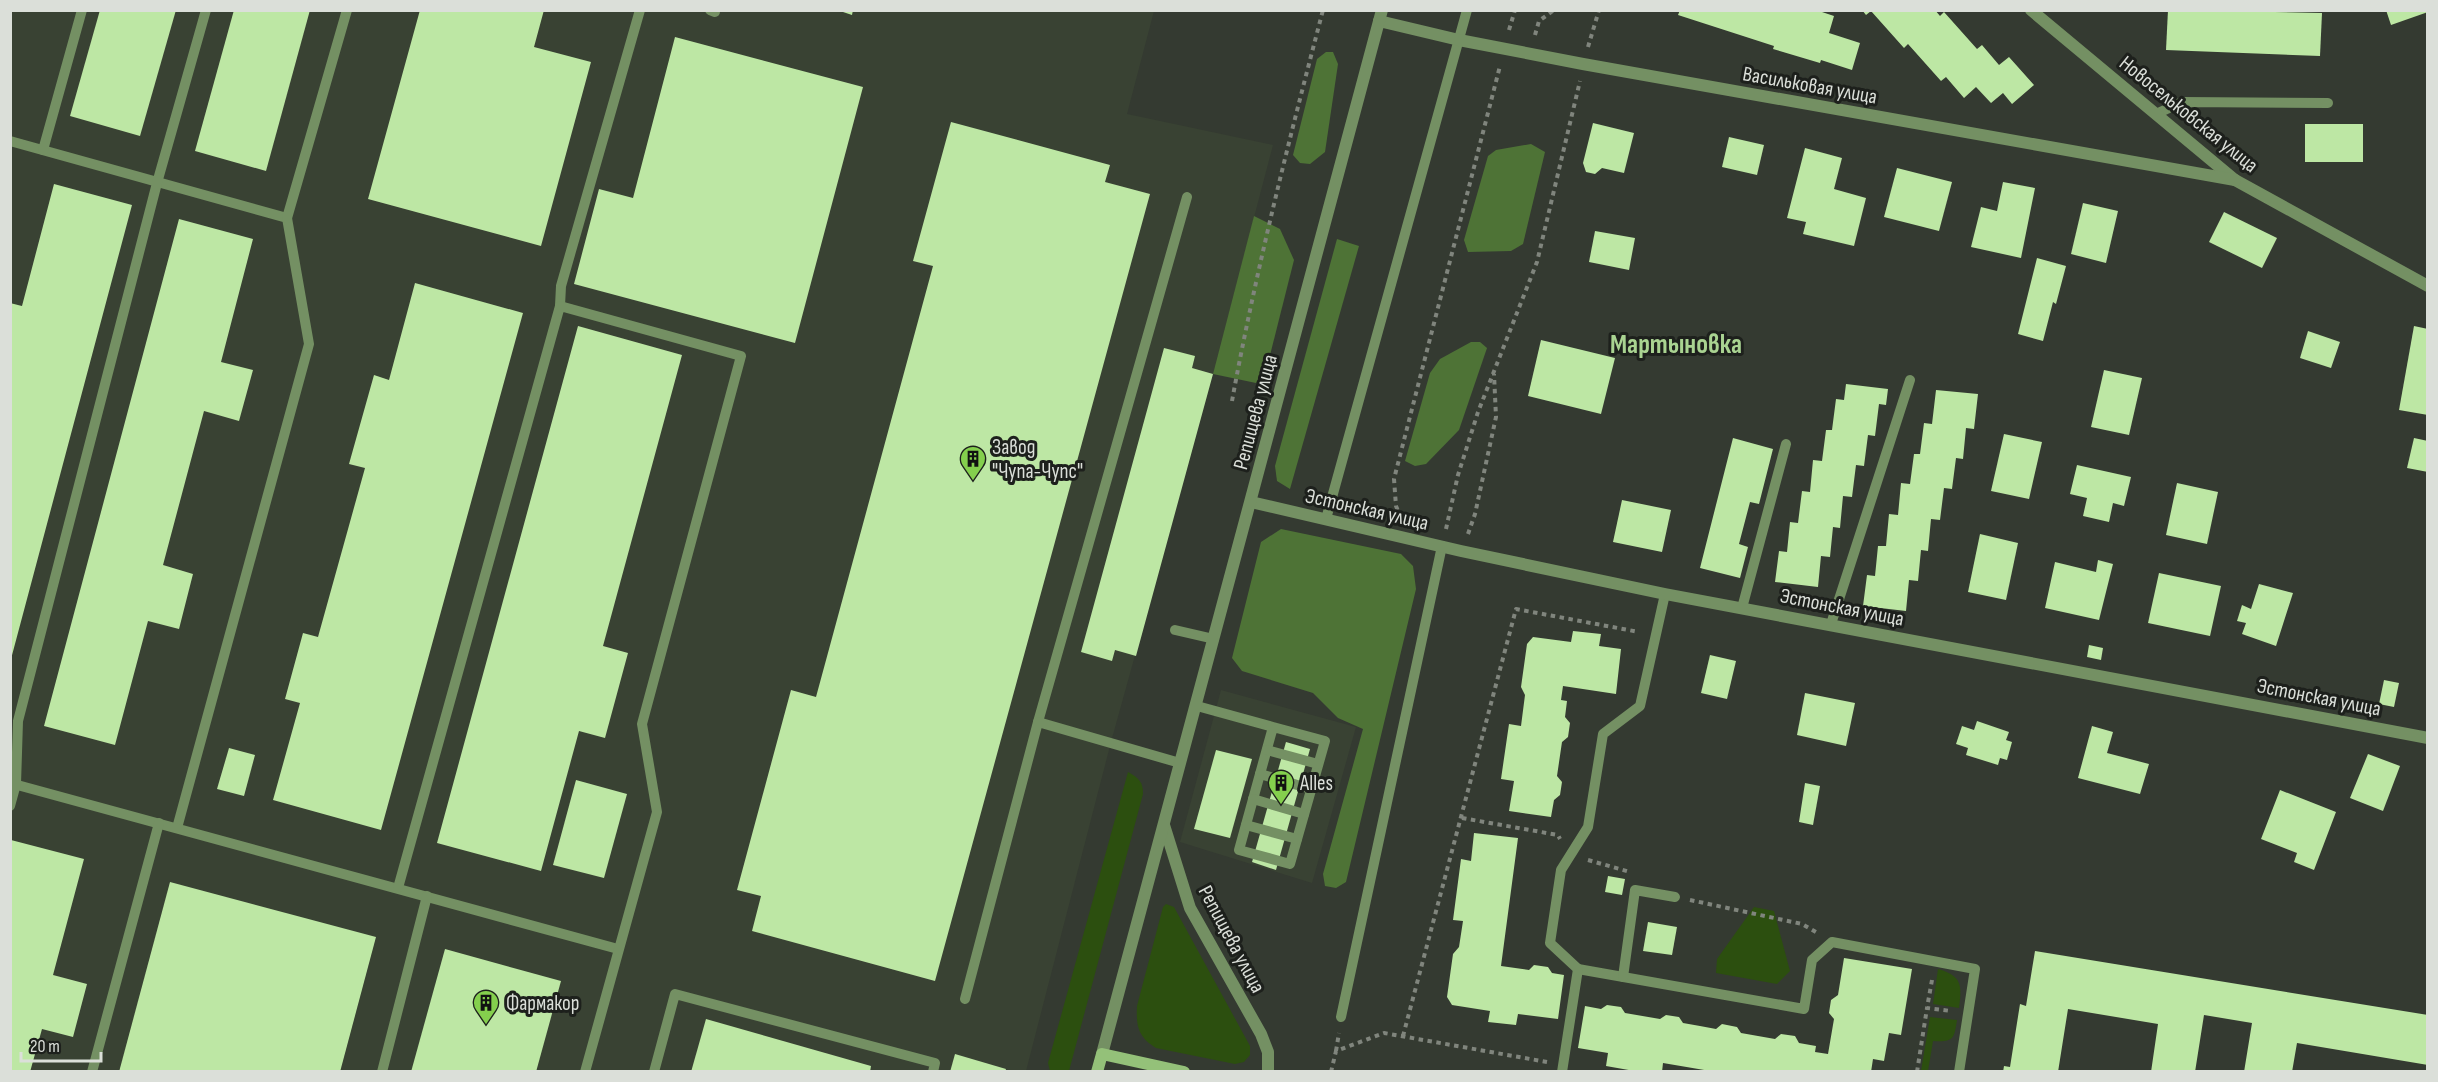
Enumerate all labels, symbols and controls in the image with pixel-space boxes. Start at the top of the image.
street label: Новосельковская улица [2114,51,2263,178]
street label: Васильковая улица [1741,61,1879,110]
district label: Мартыновка [1610,329,1742,361]
street label: Репищева улица [1228,352,1283,472]
place label: Завод "Чупа-Чупс" [992,435,1083,484]
building icon: Завод "Чупа-Чупс" [958,444,988,482]
street label: Эстонская улица [1303,483,1431,536]
street label: Эстонская улица [1778,583,1906,632]
street label: Эстонская улица [2255,673,2383,722]
building icon: Alles [1266,768,1296,806]
place label: Alles [1299,771,1333,796]
street label: Репищева улица [1193,881,1270,997]
building icon: Фармакор [471,988,501,1026]
place label: Фармакор [506,991,579,1016]
scale bar [21,1025,100,1063]
text: 20 m [30,1036,60,1057]

